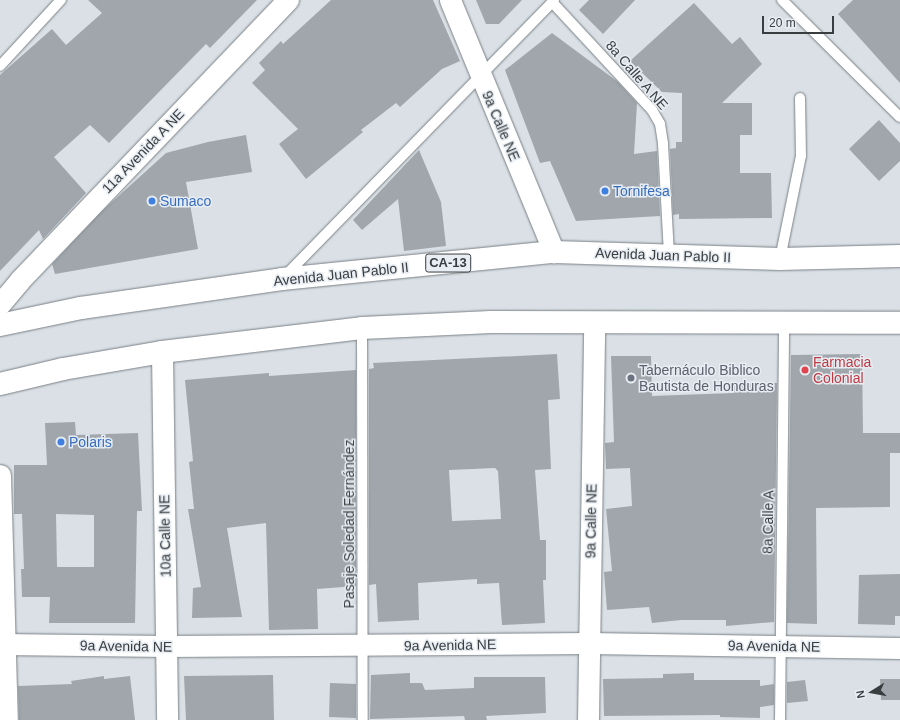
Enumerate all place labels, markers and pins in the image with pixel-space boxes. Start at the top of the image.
place label: Tornifesa [613,183,670,199]
marker: Tornifesa [600,186,610,196]
place label: Sumaco [160,193,211,209]
marker: Sumaco [147,196,157,206]
place label: Farmacia Colonial [813,354,871,386]
place label: Tabernáculo Biblico Bautista de Honduras [639,362,774,394]
marker: Farmacia Colonial [800,365,810,375]
marker: Tabernáculo Biblico Bautista de Honduras [626,373,636,383]
place label: Polaris [69,434,112,450]
marker: Polaris [56,437,66,447]

